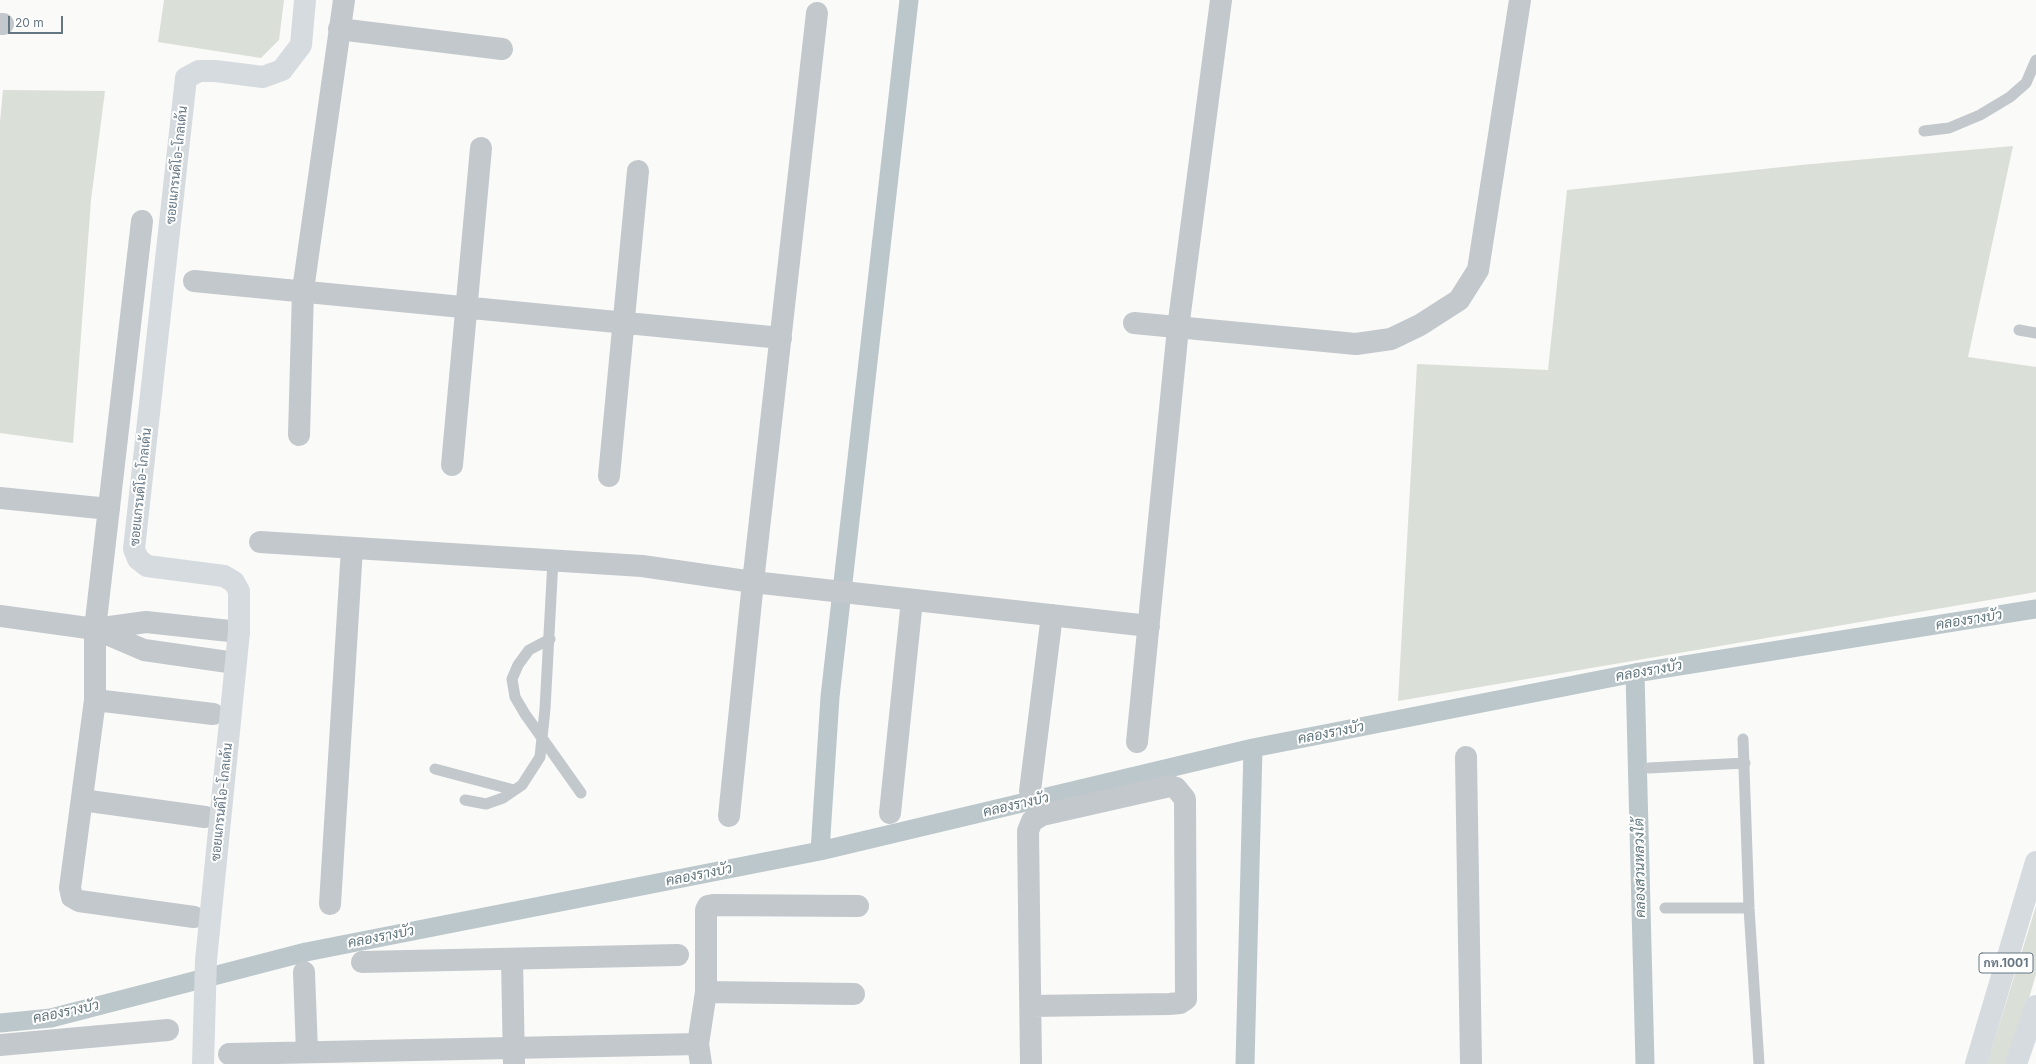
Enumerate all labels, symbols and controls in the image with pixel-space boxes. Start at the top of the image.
scale bar [10,8,65,34]
text: 20 m [15,15,44,30]
street label: ซอยแกรนดิโอ-โกลเด้น [163,105,191,225]
street label: ซอยแกรนดิโอ-โกลเด้น [127,427,155,547]
water label: คลองรางบัว [1934,606,2004,634]
water label: คลองรางบัว [1614,657,1684,685]
water label: คลองรางบัว [1296,718,1366,748]
street label: ซอยแกรนดิโอ-โกลเด้น [208,742,236,862]
water label: คลองรางบัว [981,789,1051,821]
water label: คลองสวนหลวงใต้ [1631,818,1649,918]
water label: คลองรางบัว [664,860,734,890]
water label: คลองรางบัว [346,922,416,952]
road number: กท.1001 [1979,953,2033,973]
water label: คลองรางบัว [31,997,101,1027]

